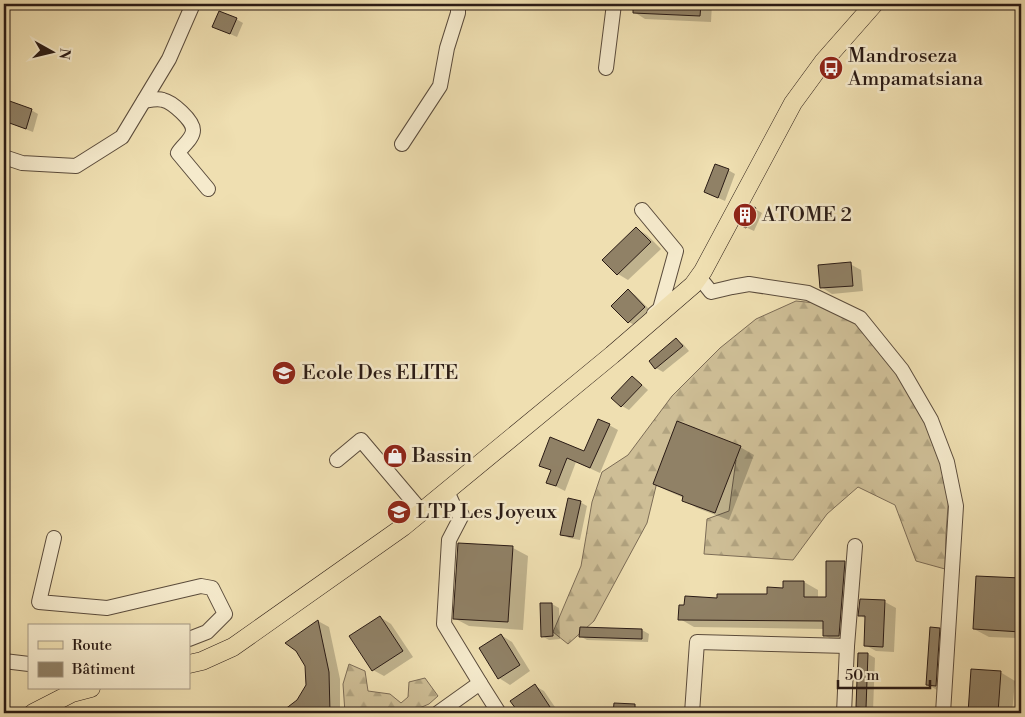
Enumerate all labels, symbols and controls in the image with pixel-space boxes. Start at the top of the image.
north arrow [28,28,78,78]
place label: Mandroseza Ampamatsiana [847,44,984,92]
text: N [54,47,74,60]
bus stop icon: Mandroseza Ampamatsiana [818,55,844,81]
building icon: ATOME 2 [732,202,758,228]
place label: ATOME 2 [761,203,852,228]
school or university icon: Ecole Des ELITE [271,360,297,386]
place label: Ecole Des ELITE [302,361,458,386]
shop icon: Bassin [382,443,408,469]
place label: Bassin [411,444,472,469]
school or university icon: LTP Les Joyeux [386,499,412,525]
place label: LTP Les Joyeux [416,500,558,525]
legend [28,624,190,690]
text: Route [72,636,112,655]
scale bar [838,657,930,689]
text: Bâtiment [71,660,136,679]
text: 50 m [845,666,879,685]

